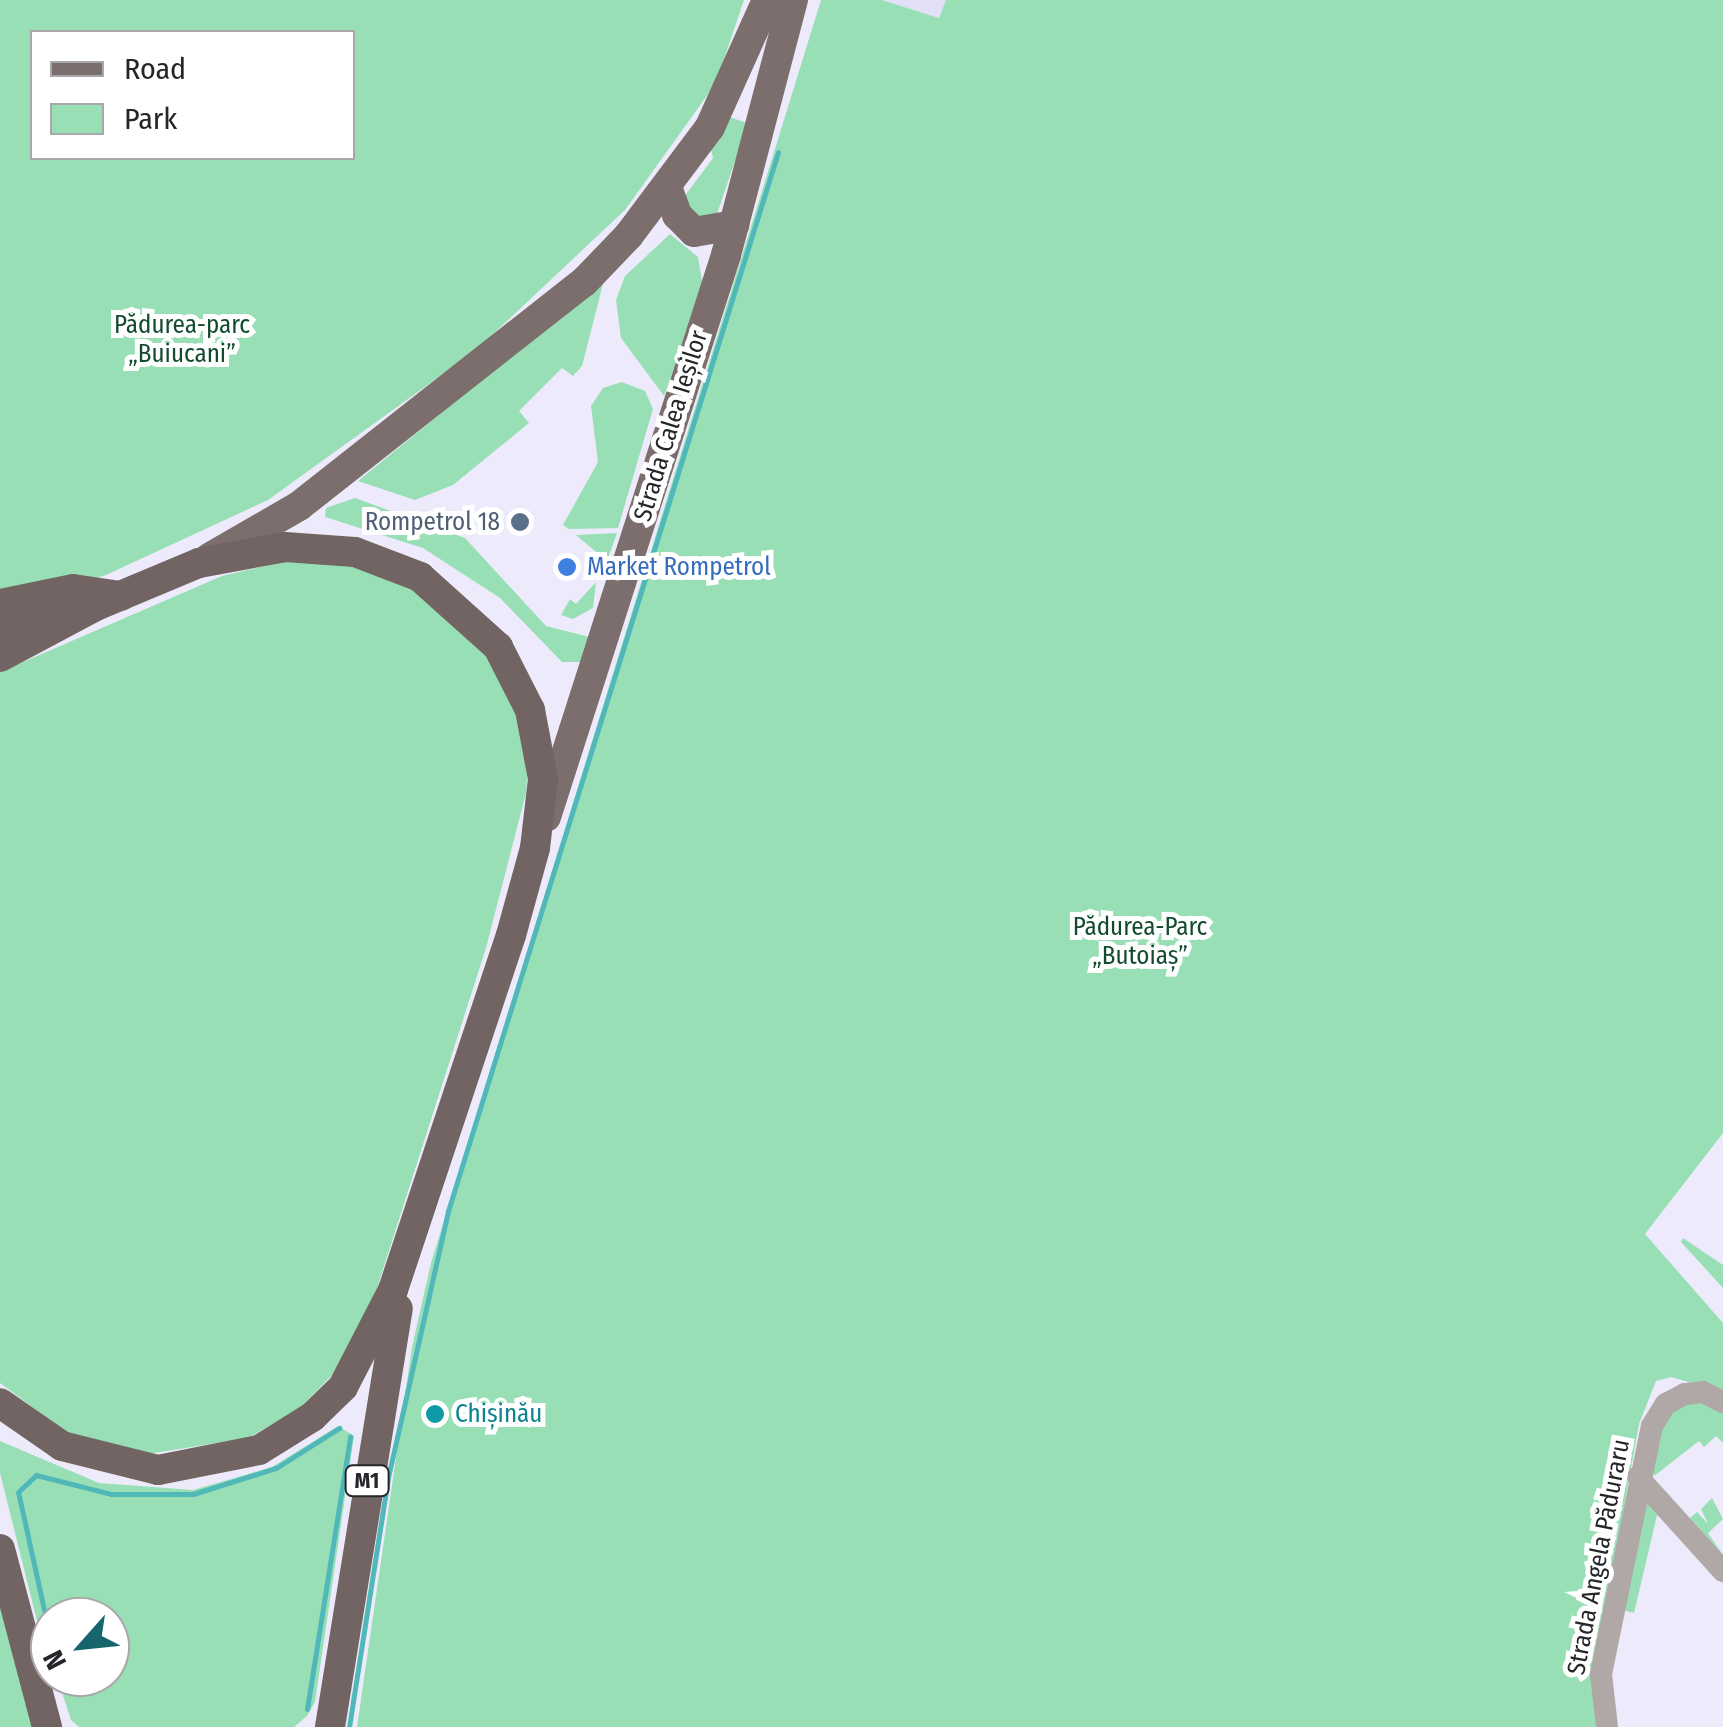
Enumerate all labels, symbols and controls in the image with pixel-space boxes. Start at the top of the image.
legend [30,30,355,160]
text: Road [124,51,186,87]
text: Park [124,101,177,137]
park label: Pădurea-parc „Buiucani” [114,311,250,370]
street label: Strada Calea Ieșilor [628,327,714,525]
place label: Rompetrol 18 [365,507,500,537]
marker: Rompetrol 18 [509,511,531,533]
place label: Market Rompetrol [587,552,771,582]
marker: Market Rompetrol [556,556,578,578]
park label: Pădurea-Parc „Butoiaș” [1073,913,1207,972]
place label: Chișinău [455,1399,542,1429]
marker: Chișinău [424,1403,446,1425]
street label: Strada Angela Păduraru [1561,1437,1637,1677]
road number: M1 [344,1464,390,1498]
north arrow [30,1597,130,1697]
text: N [36,1645,73,1675]

